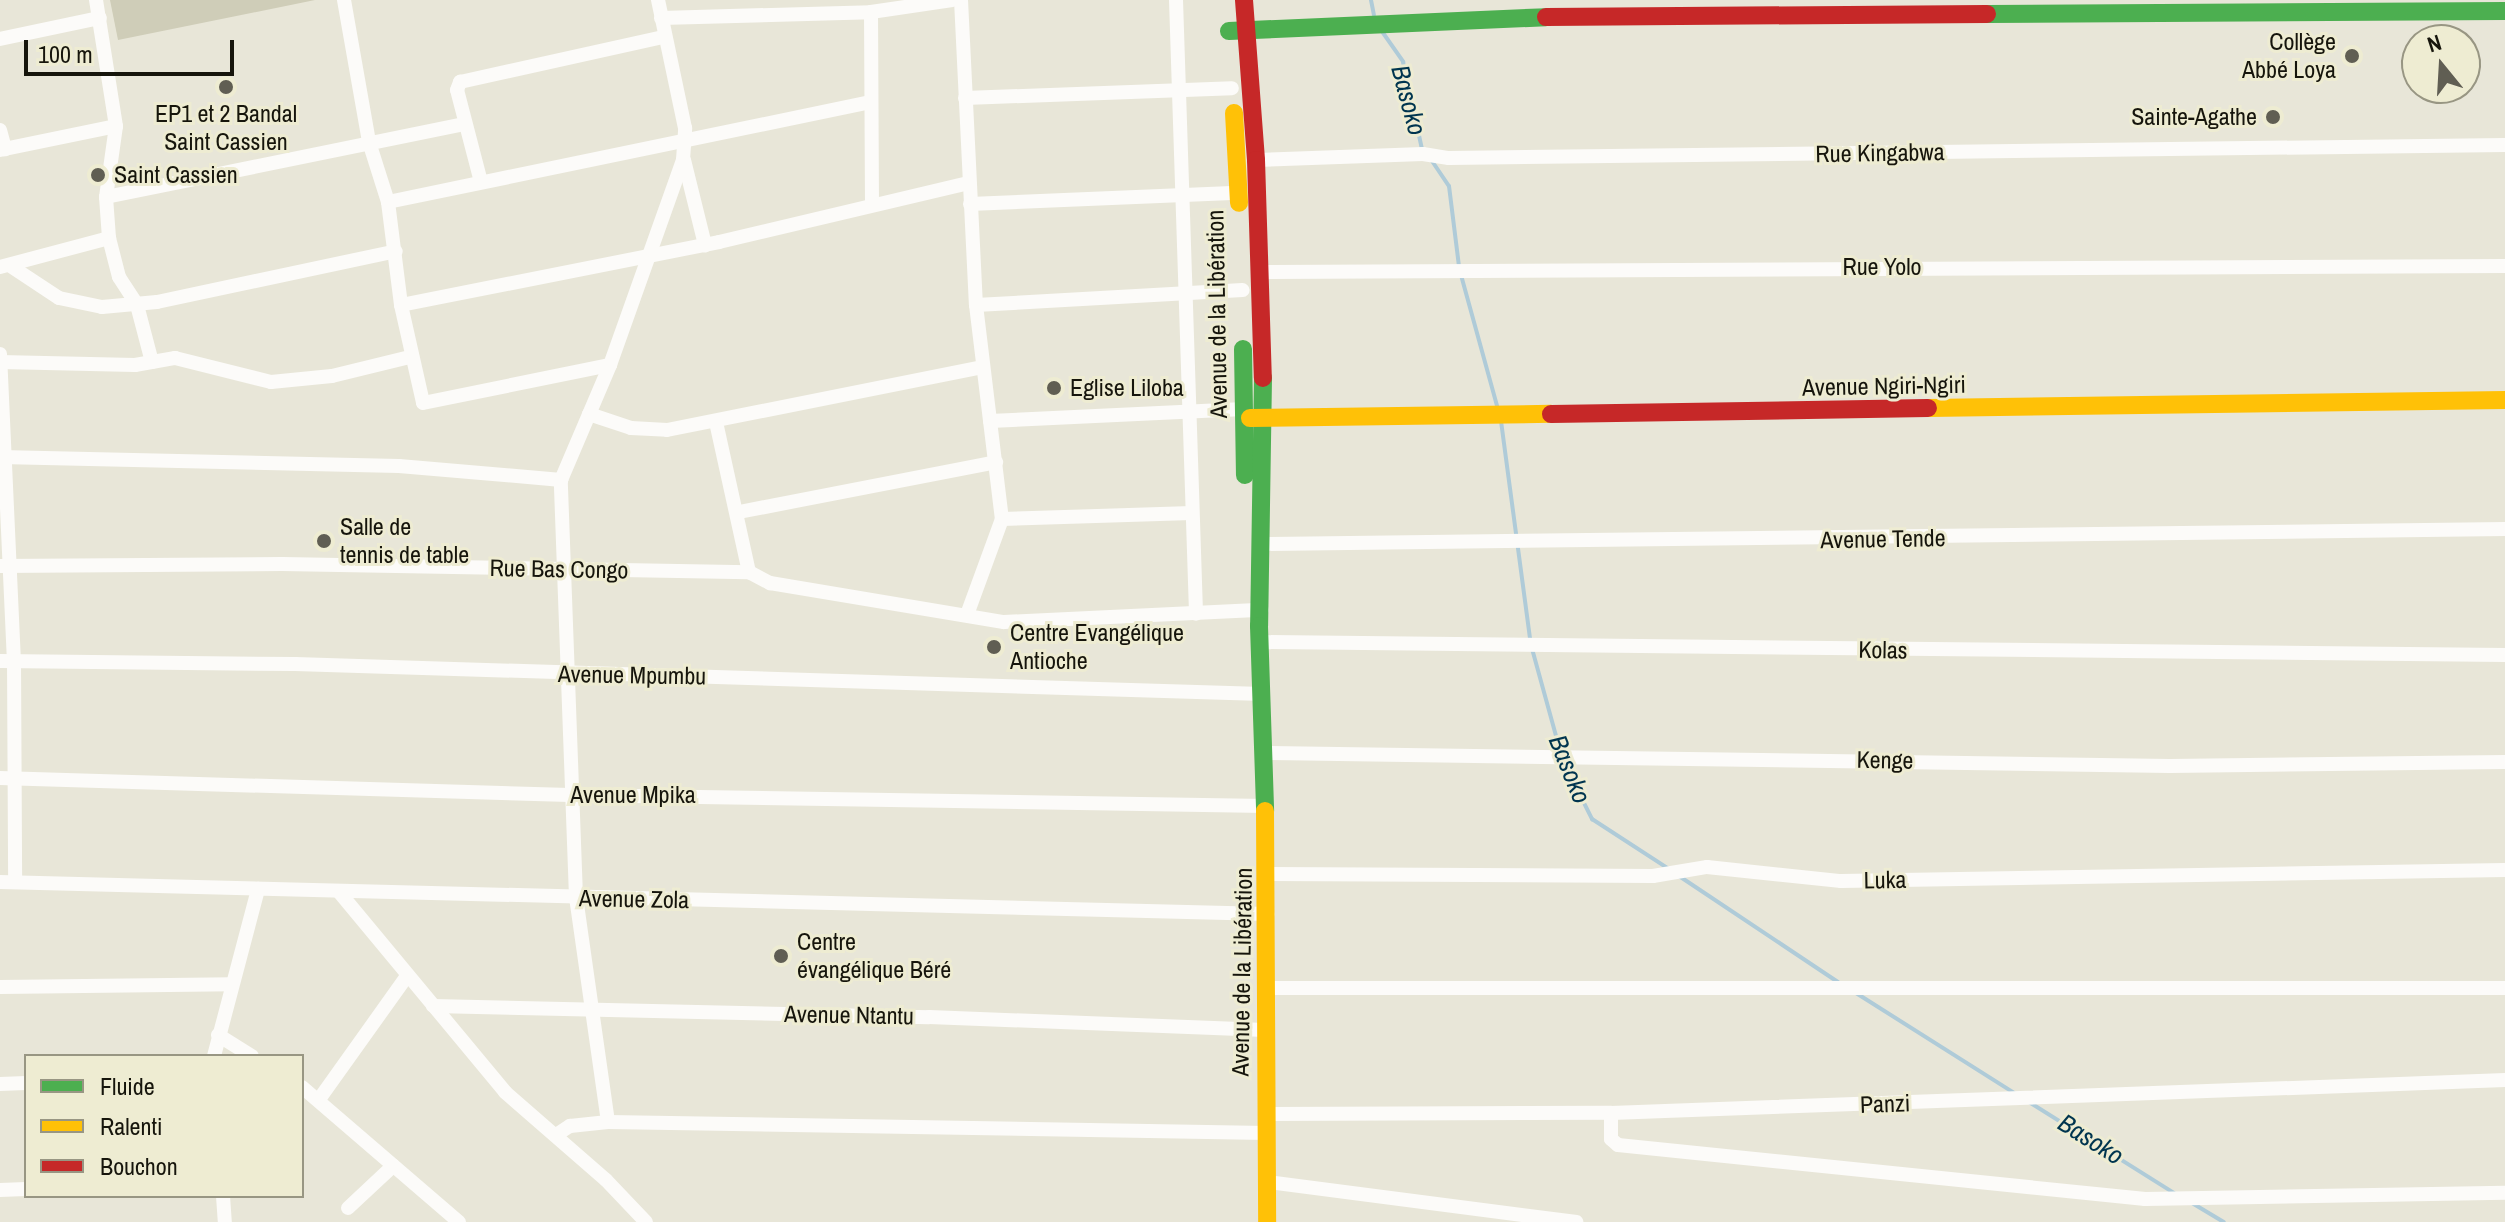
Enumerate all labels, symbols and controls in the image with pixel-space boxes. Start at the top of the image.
scale bar [28,24,238,74]
north arrow [2401,24,2481,104]
text: N [2423,27,2445,59]
place label: Collège Abbé Loya [2242,28,2336,84]
text: 100 m [38,38,93,70]
marker: Collège Abbé Loya [2343,47,2361,65]
water label: Basoko [1385,62,1433,138]
marker: EP1 et 2 Bandal Saint Cassien [217,78,235,96]
place label: EP1 et 2 Bandal Saint Cassien [155,100,297,156]
place label: Sainte-Agathe [2131,103,2257,131]
marker: Sainte-Agathe [2264,108,2282,126]
street label: Rue Kingabwa [1815,137,1945,169]
place label: Saint Cassien [114,161,238,189]
marker: Saint Cassien [89,166,107,184]
street label: Avenue de la Libération [1201,209,1233,419]
street label: Rue Yolo [1842,253,1922,281]
street label: Avenue Ngiri-Ngiri [1802,370,1966,402]
place label: Eglise Liloba [1070,374,1184,402]
marker: Eglise Liloba [1045,379,1063,397]
place label: Salle de tennis de table [340,513,469,569]
street label: Avenue Tende [1820,524,1946,554]
marker: Salle de tennis de table [315,532,333,550]
street label: Rue Bas Congo [489,553,629,585]
place label: Centre Evangélique Antioche [1010,619,1184,675]
street label: Kolas [1858,635,1908,665]
marker: Centre Evangélique Antioche [985,638,1003,656]
street label: Avenue Mpumbu [558,659,706,691]
water label: Basoko [1542,730,1598,808]
street label: Kenge [1856,745,1914,775]
street label: Avenue Mpika [570,781,696,809]
street label: Luka [1863,865,1907,895]
street label: Avenue de la Libération [1226,867,1258,1077]
street label: Avenue Zola [579,884,689,914]
place label: Centre évangélique Béré [797,928,951,984]
marker: Centre évangélique Béré [772,947,790,965]
street label: Avenue Ntantu [784,999,914,1031]
legend [24,1054,304,1198]
text: Fluide [100,1070,155,1102]
street label: Panzi [1859,1089,1911,1119]
water label: Basoko [2053,1107,2129,1171]
text: Ralenti [100,1110,162,1142]
text: Bouchon [100,1150,178,1182]

